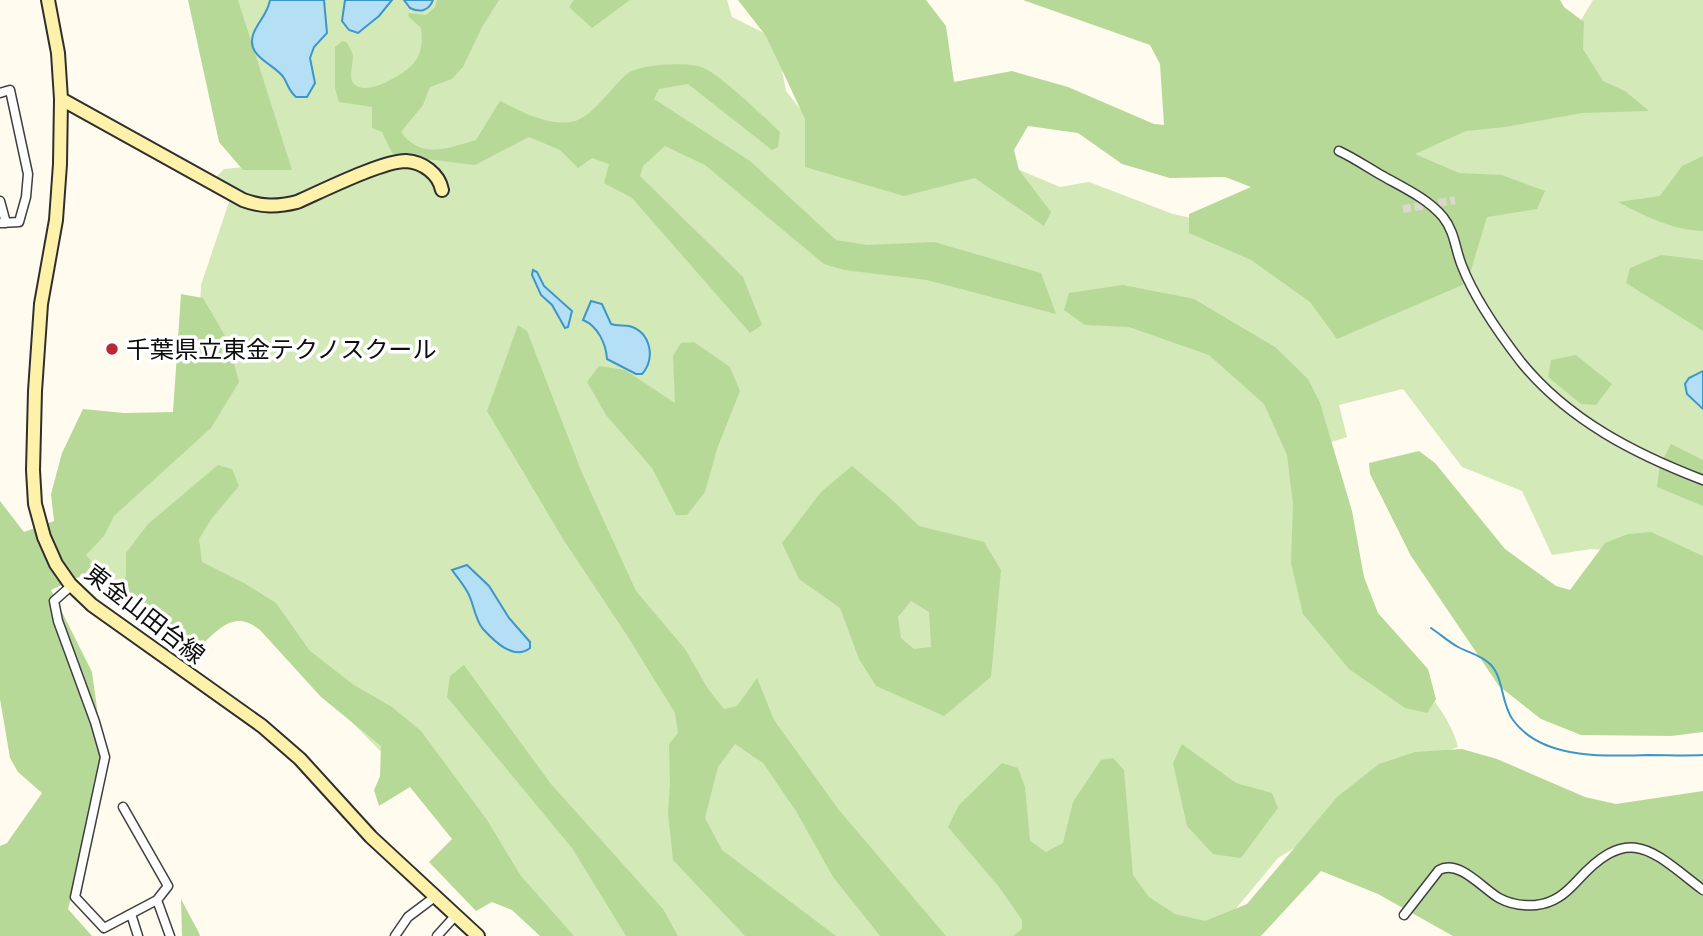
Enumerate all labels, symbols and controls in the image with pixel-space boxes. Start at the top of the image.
place label: 千葉県立東金テクノスクール [126,335,437,364]
marker: 千葉県立東金テクノスクール [104,341,120,357]
street label: 東金山田台線 [79,558,211,670]

